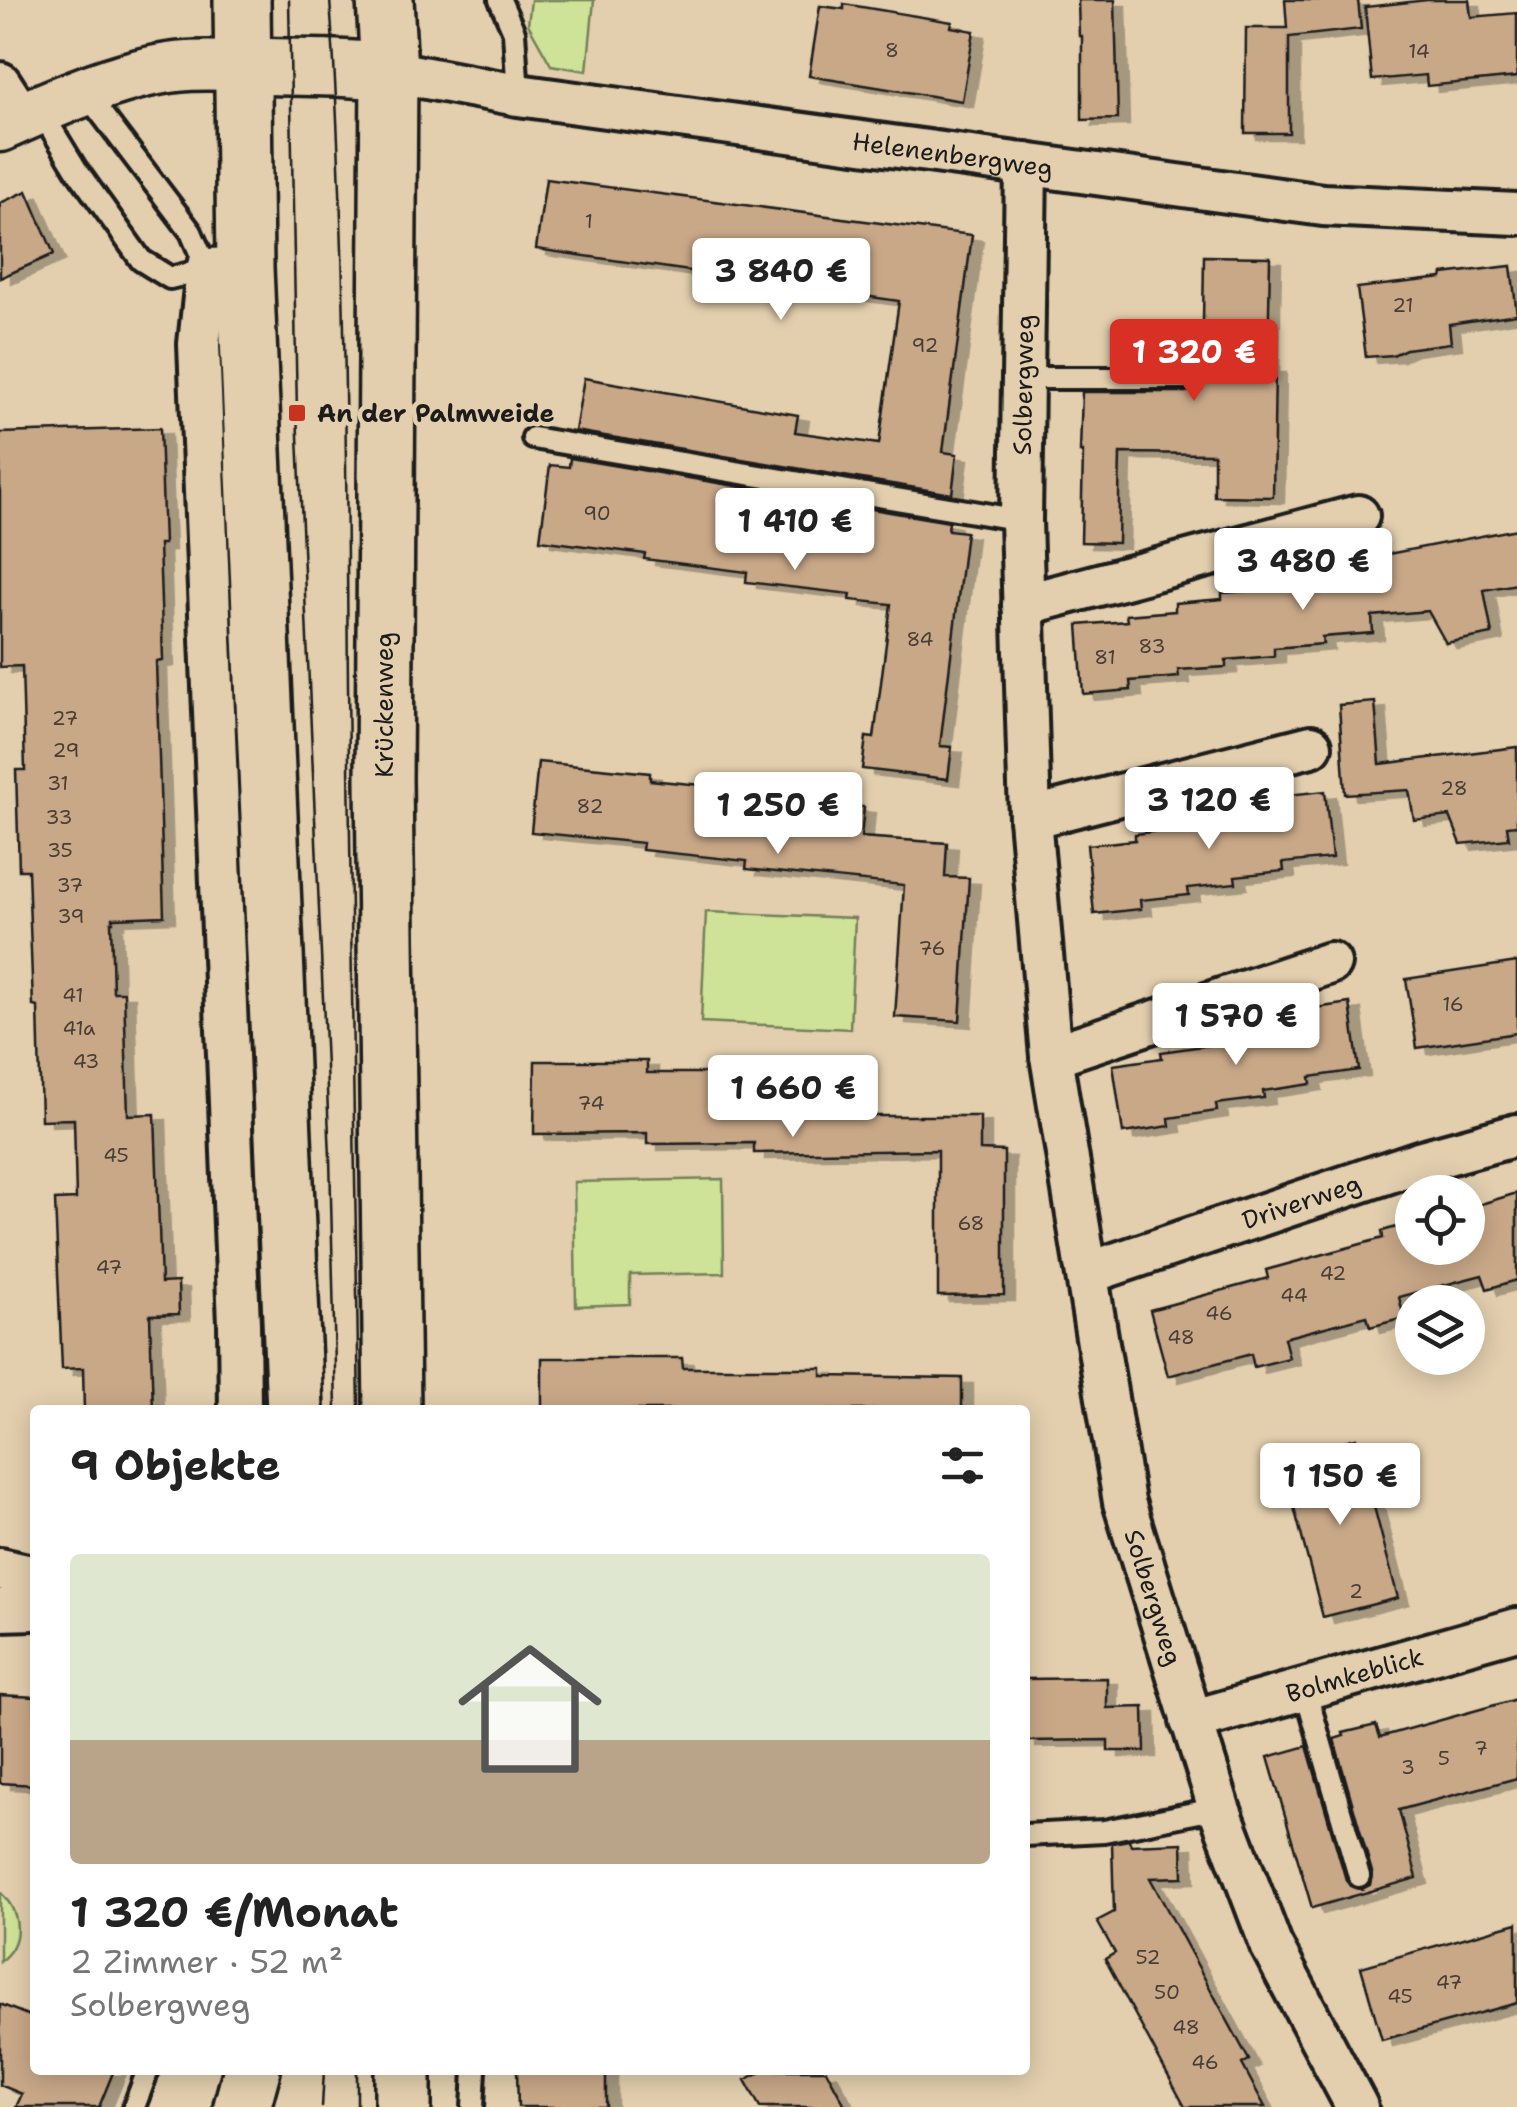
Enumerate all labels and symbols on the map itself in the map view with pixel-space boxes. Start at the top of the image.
house number: 8 [885,37,899,63]
house number: 14 [1408,38,1430,64]
street label: Helenenbergweg [850,124,1055,185]
house number: 1 [585,208,593,234]
pin: 3 840 € [689,238,873,323]
house number: 21 [1392,292,1414,318]
street label: Solbergweg [1005,314,1041,456]
pin: 1 320 € [1102,319,1286,404]
house number: 92 [912,332,939,358]
place label: An der Palmweide [317,396,555,430]
marker: An der Palmweide [286,402,308,424]
pin: 1 410 € [703,488,887,573]
house number: 90 [583,500,611,526]
pin: 3 480 € [1211,528,1395,613]
house number: 84 [906,626,934,652]
street label: Krückenweg [367,632,401,778]
house number: 83 [1139,633,1165,659]
house number: 81 [1094,644,1116,670]
house number: 27 [52,705,78,731]
house number: 29 [53,737,79,763]
pin: 3 120 € [1117,767,1301,852]
house number: 31 [47,770,69,796]
pin: 1 250 € [686,772,870,857]
house number: 28 [1440,775,1468,801]
house number: 82 [577,793,603,819]
house number: 33 [46,804,72,830]
house number: 35 [47,837,73,863]
house number: 37 [57,872,83,898]
house number: 39 [58,903,84,929]
house number: 76 [918,935,946,961]
house number: 41 [62,982,84,1008]
pin: 1 570 € [1144,983,1328,1068]
house number: 16 [1442,991,1464,1017]
house number: 41a [62,1015,96,1041]
house number: 43 [73,1048,99,1074]
pin: 1 660 € [701,1055,885,1140]
house number: 74 [577,1090,605,1116]
house number: 45 [103,1142,129,1168]
street label: Driverweg [1238,1166,1365,1237]
house number: 68 [957,1210,985,1236]
house number: 47 [96,1254,122,1280]
house number: 42 [1320,1260,1346,1286]
house number: 44 [1280,1282,1308,1308]
house number: 46 [1205,1300,1233,1326]
house number: 48 [1167,1324,1195,1350]
pin: 1 150 € [1248,1443,1432,1528]
street label: Solbergweg [1117,1525,1191,1670]
house number: 2 [1349,1578,1363,1604]
street label: Bolmkeblick [1282,1639,1427,1710]
house number: 7 [1474,1735,1488,1761]
house number: 5 [1438,1745,1450,1771]
house number: 3 [1401,1754,1415,1780]
house number: 52 [1135,1944,1161,1970]
house number: 47 [1436,1969,1462,1995]
house number: 50 [1154,1979,1180,2005]
house number: 45 [1387,1983,1413,2009]
house number: 48 [1172,2014,1200,2040]
house number: 46 [1191,2049,1219,2075]

